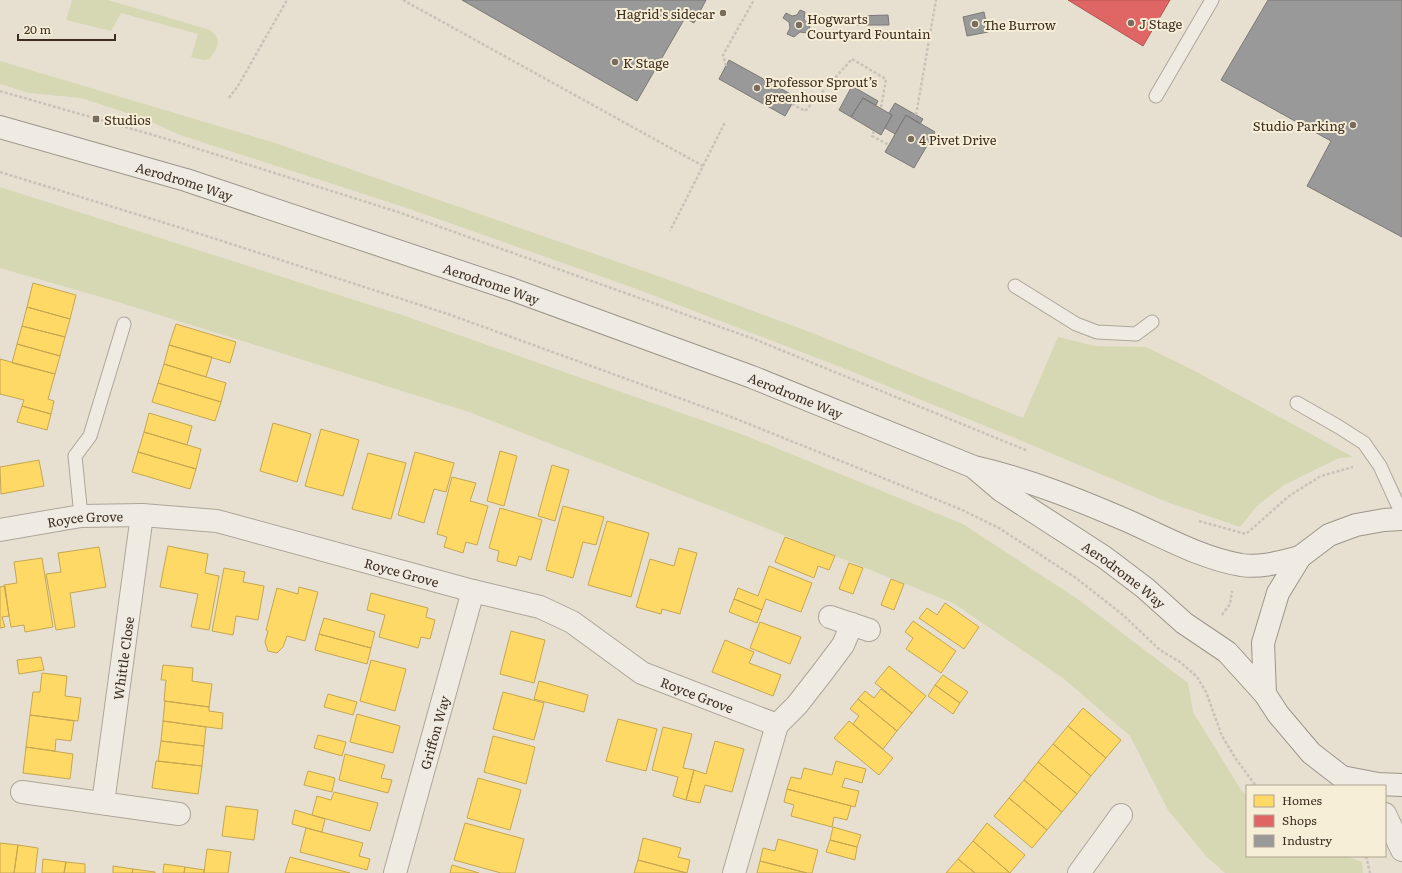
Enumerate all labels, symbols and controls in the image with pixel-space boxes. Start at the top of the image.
place label: Hagrid's sidecar [616,4,716,23]
marker: Hagrid's sidecar [718,8,728,18]
place label: Hogwarts Courtyard Fountain [807,9,931,43]
place label: J Stage [1139,14,1183,33]
place label: The Burrow [983,15,1057,34]
scale bar [18,16,115,42]
marker: J Stage [1126,18,1136,28]
marker: The Burrow [970,19,980,29]
text: 20 m [24,20,51,38]
marker: Hogwarts Courtyard Fountain [794,20,804,30]
place label: K Stage [623,53,669,72]
marker: K Stage [610,57,620,67]
place label: Professor Sprout’s greenhouse [765,72,877,106]
marker: Professor Sprout’s greenhouse [752,83,762,93]
place label: Studios [104,110,151,129]
marker: Studios [91,114,101,124]
place label: Studio Parking [1253,116,1346,135]
marker: Studio Parking [1348,120,1358,130]
place label: 4 Pivet Drive [919,130,997,149]
marker: 4 Pivet Drive [906,134,916,144]
street label: Aerodrome Way [134,157,236,205]
street label: Aerodrome Way [441,258,543,308]
street label: Aerodrome Way [745,367,847,423]
street label: Royce Grove [45,506,124,531]
street label: Aerodrome Way [1079,536,1171,612]
street label: Royce Grove [362,552,442,591]
street label: Whittle Close [108,615,138,701]
street label: Royce Grove [658,672,737,717]
street label: Griffon Way [415,693,453,771]
legend [1246,785,1386,857]
text: Homes [1282,791,1322,809]
text: Shops [1282,811,1317,829]
text: Industry [1282,831,1332,849]

